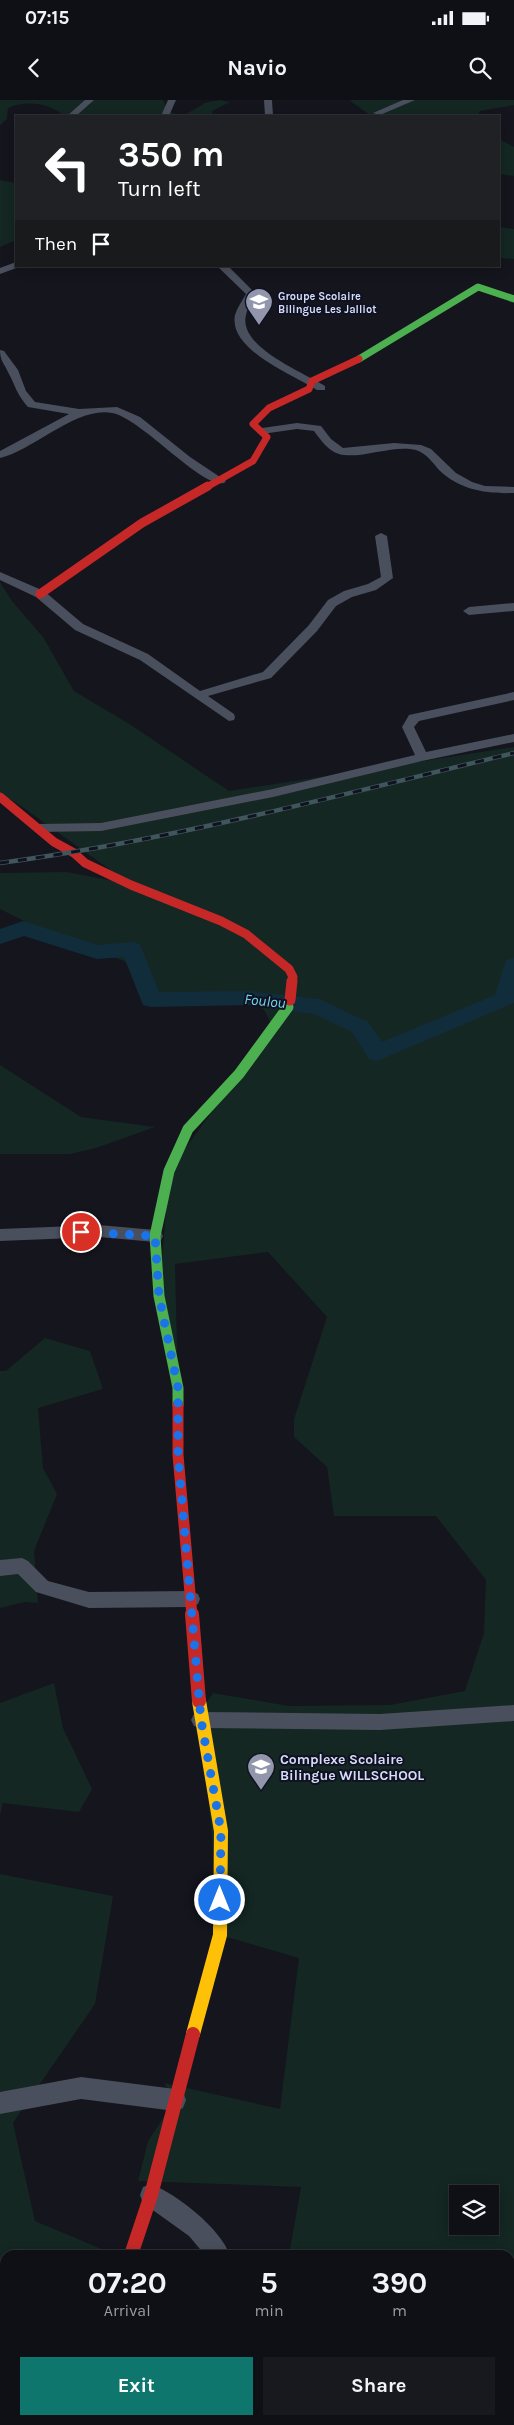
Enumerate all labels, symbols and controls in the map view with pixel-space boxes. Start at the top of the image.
text: 07:15 [25,7,69,29]
icon: back [20,54,48,82]
icon: search [466,54,494,82]
text: Navio [227,55,287,81]
text: 350 m [118,134,224,175]
icon: left [35,135,100,200]
text: Turn left [118,176,201,202]
icon: arrive [87,230,115,258]
text: Then [35,233,77,255]
school or university icon: Groupe Scolaire Bilingue Les Jalliot [244,287,274,326]
place label: Groupe Scolaire Bilingue Les Jalliot [278,290,377,316]
water label: Foulou [243,990,287,1012]
pin [60,1211,102,1253]
icon: arrive [67,1218,95,1246]
place label: Complexe Scolaire Bilingue WILLSCHOOL [280,1751,424,1784]
school or university icon: Complexe Scolaire Bilingue WILLSCHOOL [246,1752,276,1791]
position arrow [193,1873,245,1925]
map controls [449,2185,499,2235]
button: layers [449,2185,499,2235]
text: 07:20 [88,2265,167,2301]
text: 5 [260,2265,278,2301]
text: 390 [371,2265,427,2301]
text: Arrival [104,2301,151,2320]
text: min [254,2301,284,2320]
text: m [392,2301,407,2320]
button: Exit [20,2357,253,2415]
button: Share [263,2357,495,2415]

